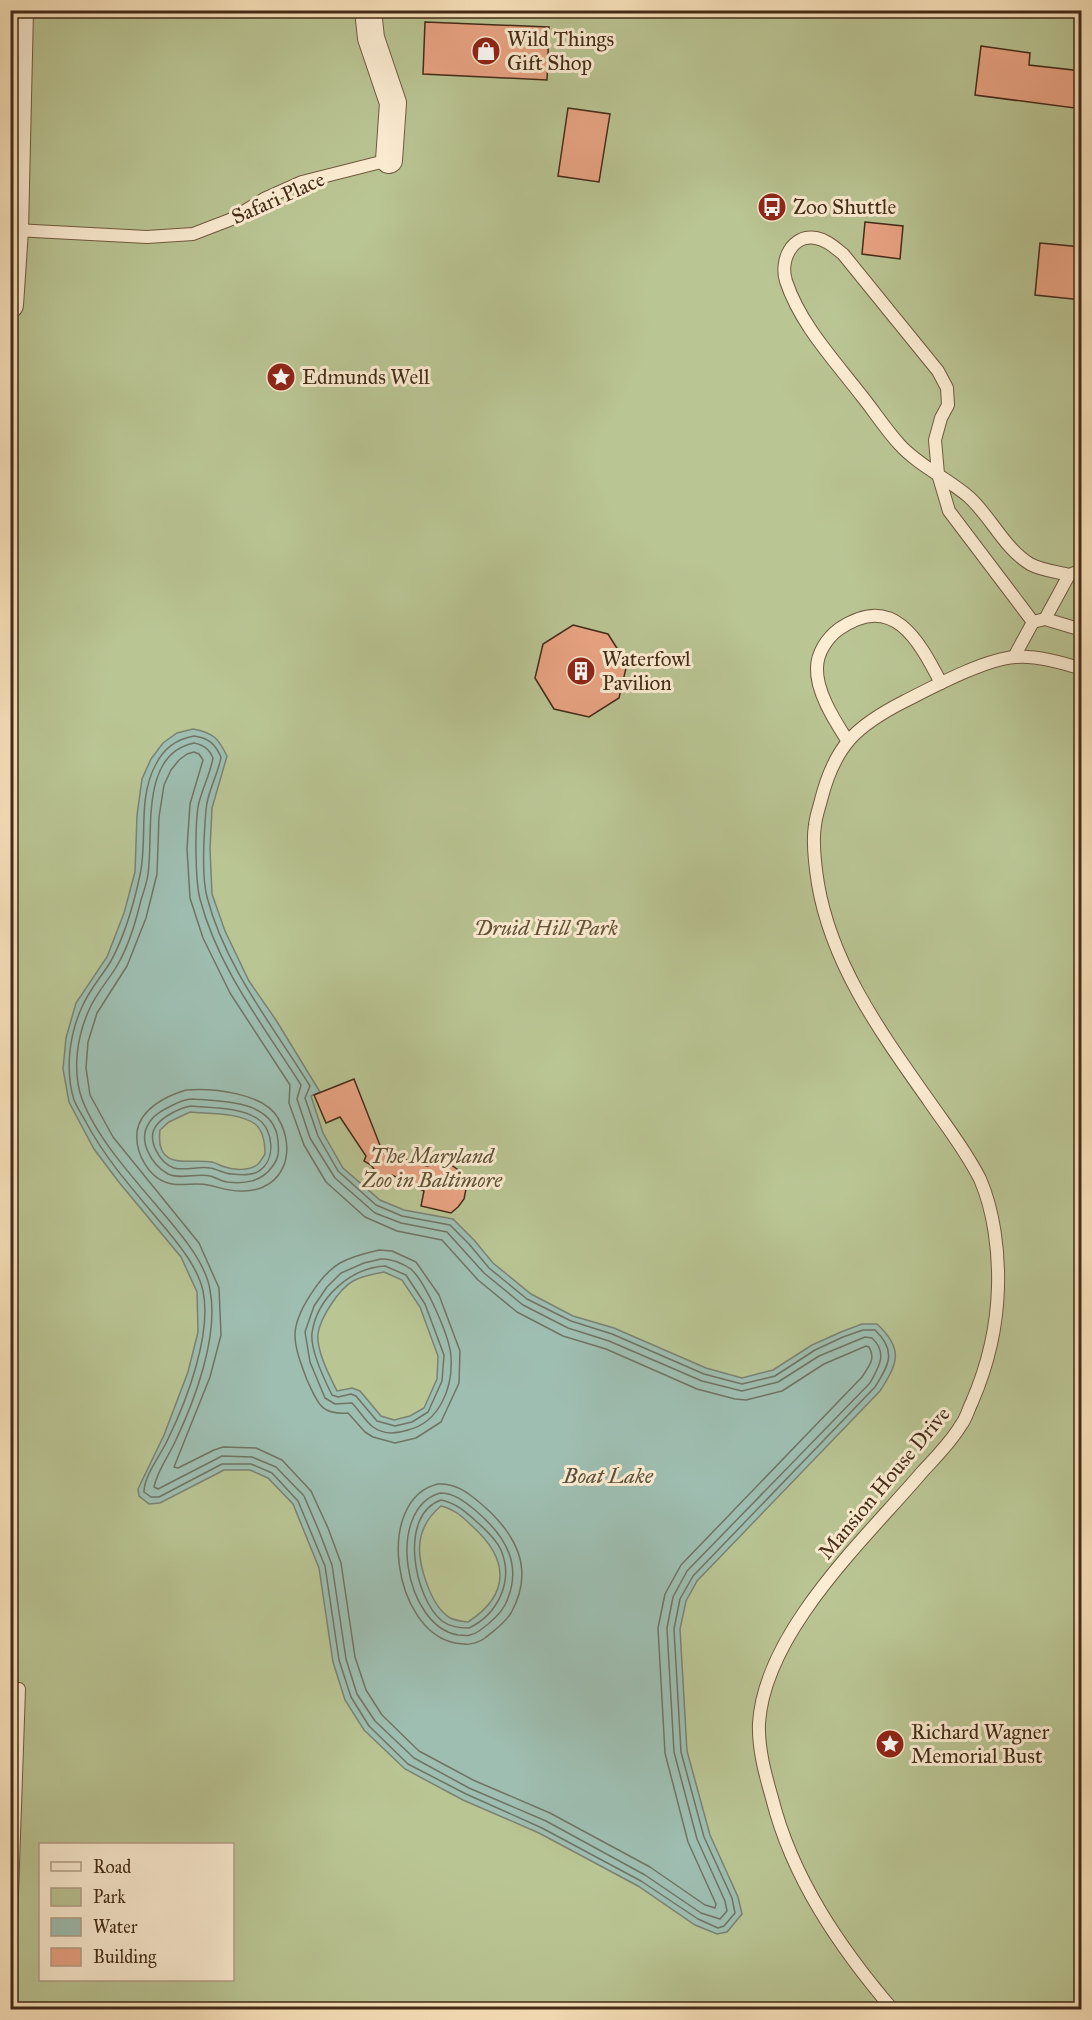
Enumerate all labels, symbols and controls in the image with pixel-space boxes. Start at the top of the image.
place label: Wild Things Gift Shop [507,26,614,76]
shop icon: Wild Things Gift Shop [470,35,502,67]
street label: Safari Place [227,166,329,230]
bus stop icon: Zoo Shuttle [756,191,788,223]
place label: Zoo Shuttle [793,194,896,220]
place icon: Edmunds Well [265,361,297,393]
place label: Edmunds Well [302,364,430,390]
place label: Waterfowl Pavilion [602,646,691,696]
building icon: Waterfowl Pavilion [565,655,597,687]
park label: Druid Hill Park [474,915,618,941]
park label: The Maryland Zoo in Baltimore [361,1143,503,1193]
street label: Mansion House Drive [813,1401,956,1565]
water label: Boat Lake [562,1462,654,1489]
place label: Richard Wagner Memorial Bust [911,1719,1049,1769]
place icon: Richard Wagner Memorial Bust [874,1728,906,1760]
legend [39,1843,234,1981]
text: Road [93,1856,131,1878]
text: Park [93,1886,126,1908]
text: Water [93,1916,138,1938]
text: Building [93,1946,157,1969]

